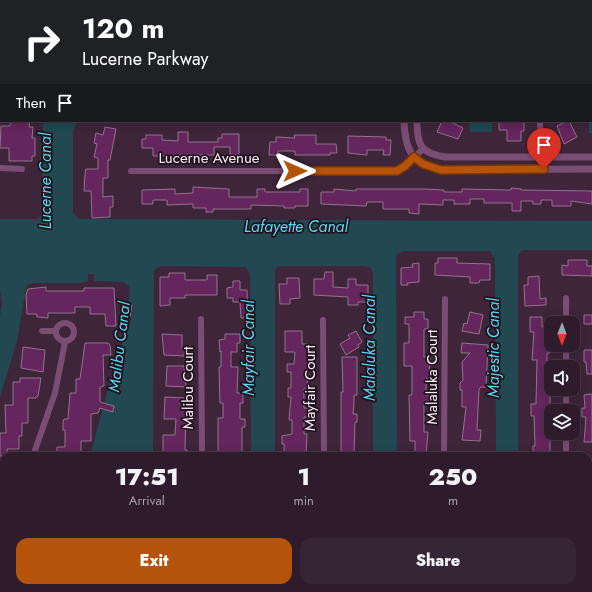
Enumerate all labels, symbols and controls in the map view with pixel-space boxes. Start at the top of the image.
text: 120 m [82,8,165,49]
icon: right [16,16,68,68]
text: Lucerne Parkway [82,46,208,72]
text: Then [16,92,46,114]
icon: arrive [54,92,76,114]
pin [527,128,561,169]
water label: Lucerne Canal [34,131,57,229]
icon: arrive [533,134,555,156]
street label: Lucerne Avenue [158,147,260,169]
position arrow [274,150,316,192]
water label: Lafayette Canal [244,215,349,238]
water label: Malaluka Canal [358,294,381,401]
water label: Majestic Canal [482,297,505,398]
water label: Malibu Canal [102,299,136,394]
water label: Mayfair Canal [237,299,260,396]
north arrow [544,316,580,352]
map controls [544,316,580,440]
street label: Malaluka Court [421,329,443,424]
street label: Mayfair Court [299,345,321,431]
street label: Malibu Court [177,346,199,429]
button: sound [544,360,580,396]
button: layers [544,404,580,440]
text: 17:51 [115,459,179,494]
text: 1 [297,459,310,494]
text: 250 [429,459,477,494]
text: Arrival [129,491,165,510]
text: min [294,491,314,510]
text: m [448,491,458,510]
button: Exit [16,538,292,584]
button: Share [300,538,576,584]

